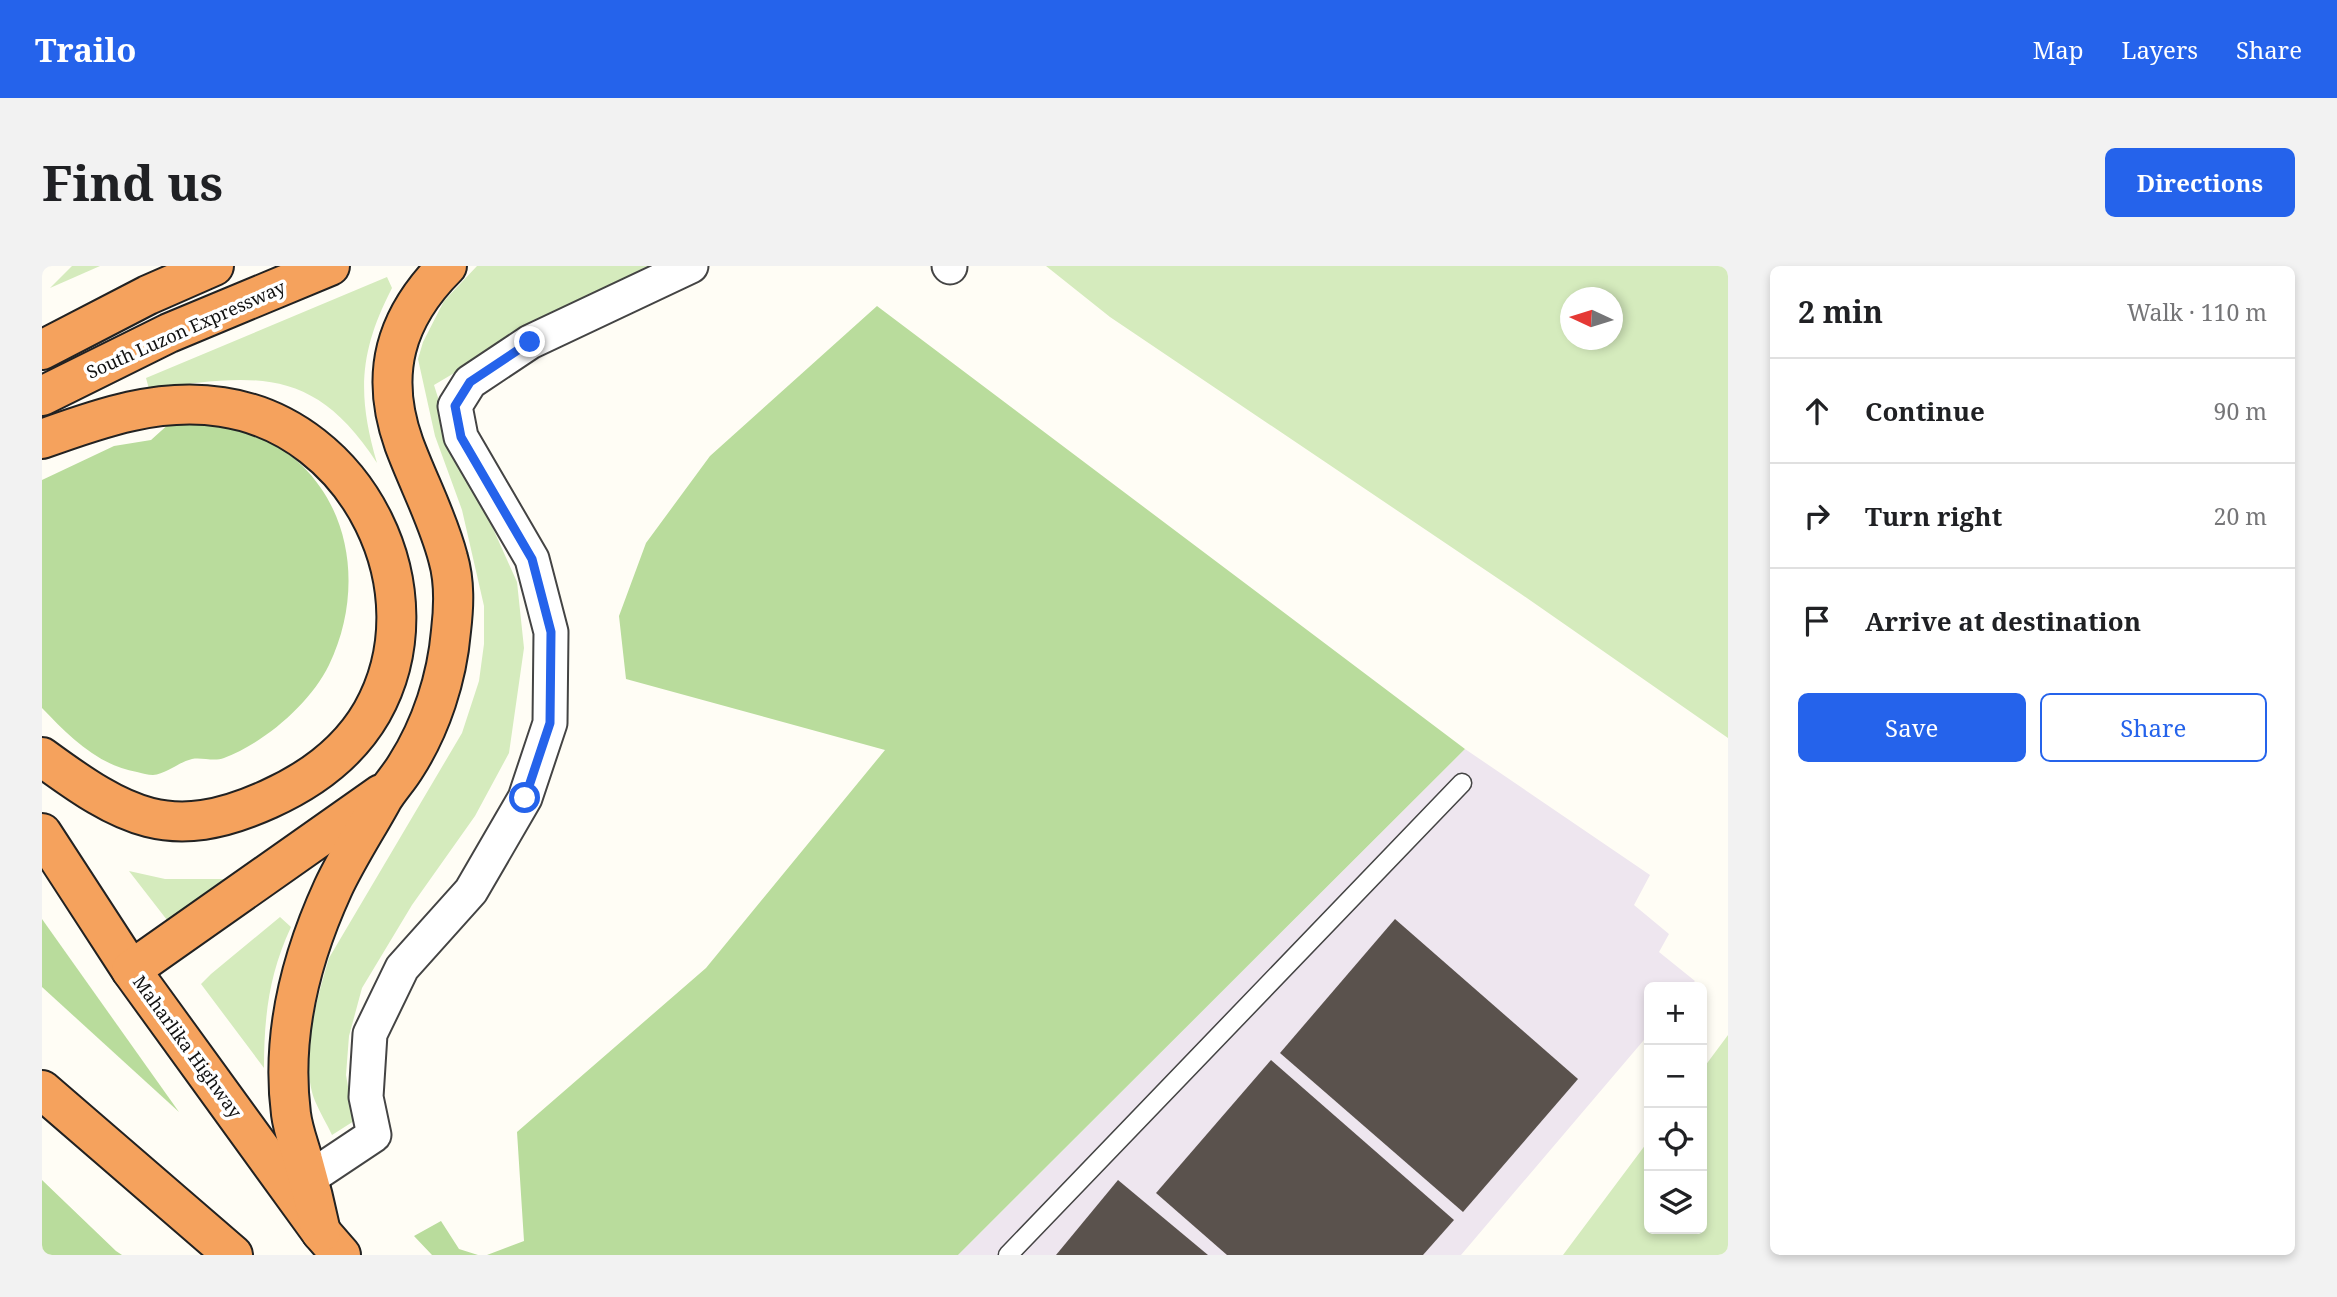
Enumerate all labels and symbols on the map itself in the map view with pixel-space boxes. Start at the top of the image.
street label: South Luzon Expressway [82,274,289,384]
north arrow [1560,287,1623,350]
route end [514,326,545,357]
route start [509,782,540,813]
street label: Maharlika Highway [128,970,248,1123]

